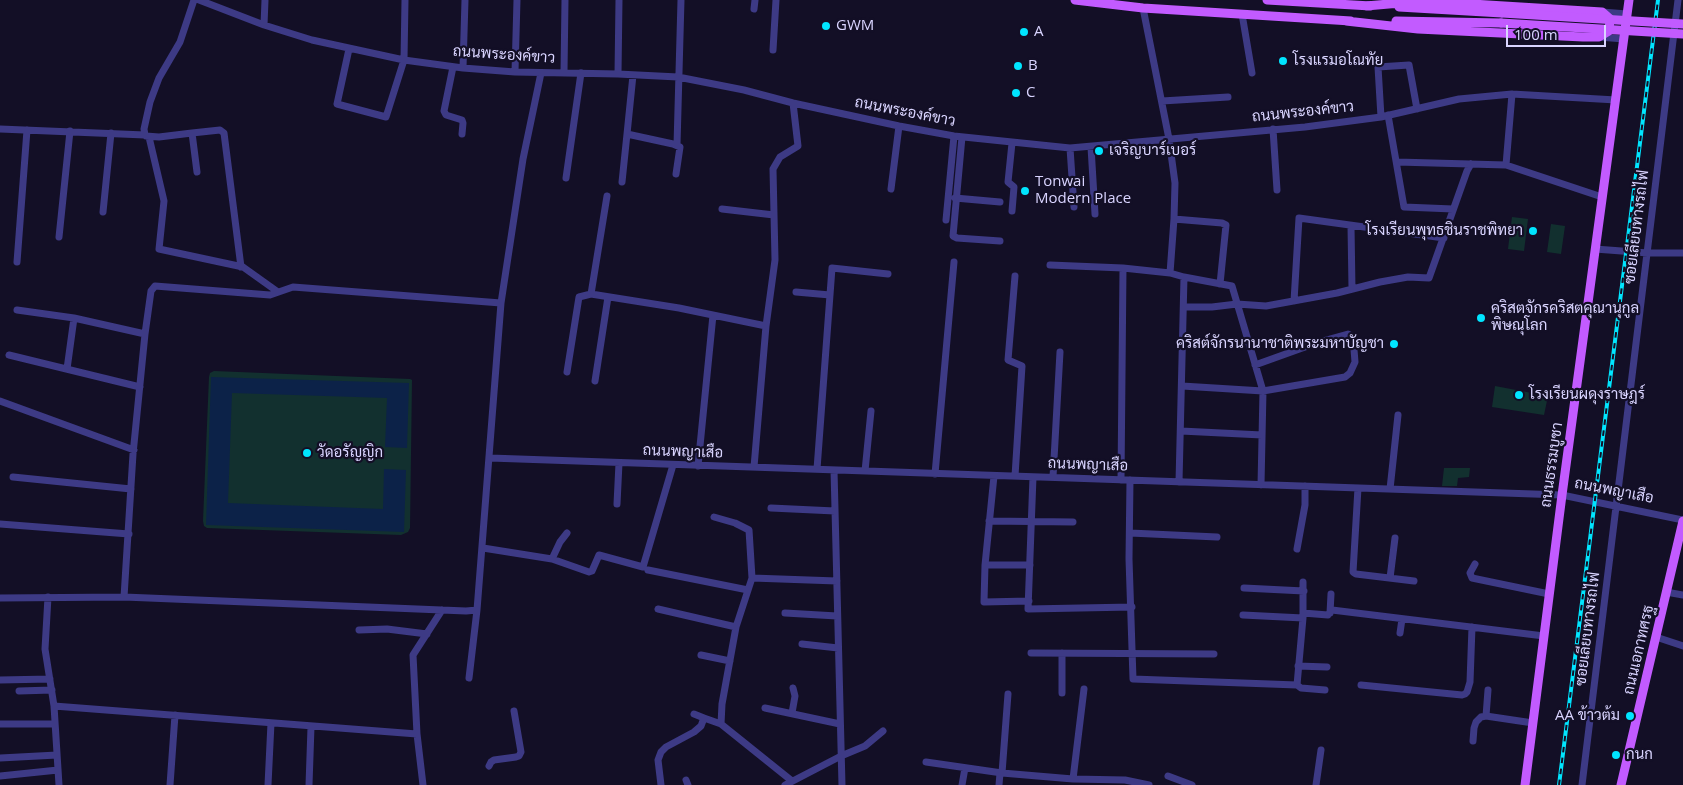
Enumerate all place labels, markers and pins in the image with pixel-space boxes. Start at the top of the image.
place label: GWM [836,17,874,35]
marker: GWM [820,20,832,32]
place label: A [1034,23,1043,41]
marker: A [1018,26,1030,38]
place label: โรงแรมอโณทัย [1293,52,1383,70]
marker: โรงแรมอโณทัย [1277,55,1289,67]
place label: B [1028,57,1038,75]
marker: B [1012,60,1024,72]
place label: C [1026,84,1035,102]
marker: C [1010,87,1022,99]
place label: เจริญบาร์เบอร์ [1109,142,1196,160]
marker: เจริญบาร์เบอร์ [1093,145,1105,157]
place label: Tonwai Modern Place [1035,173,1131,208]
marker: Tonwai Modern Place [1019,185,1031,197]
place label: โรงเรียนพุทธชินราชพิทยา [1366,222,1523,240]
marker: โรงเรียนพุทธชินราชพิทยา [1527,225,1539,237]
place label: คริสตจักรคริสตคุณานุกูล พิษณุโลก [1491,300,1639,335]
marker: คริสตจักรคริสตคุณานุกูล พิษณุโลก [1475,312,1487,324]
place label: คริสต์จักรนานาชาติพระมหาบัญชา [1176,335,1384,353]
marker: คริสต์จักรนานาชาติพระมหาบัญชา [1388,338,1400,350]
place label: โรงเรียนผดุงราษฎร์ [1529,386,1645,404]
marker: โรงเรียนผดุงราษฎร์ [1513,389,1525,401]
place label: วัดอรัญญิก [317,444,383,462]
marker: วัดอรัญญิก [301,447,313,459]
place label: AA ข้าวต้ม [1555,707,1620,725]
marker: AA ข้าวต้ม [1624,710,1636,722]
place label: กนก [1626,746,1653,764]
marker: กนก [1610,749,1622,761]

